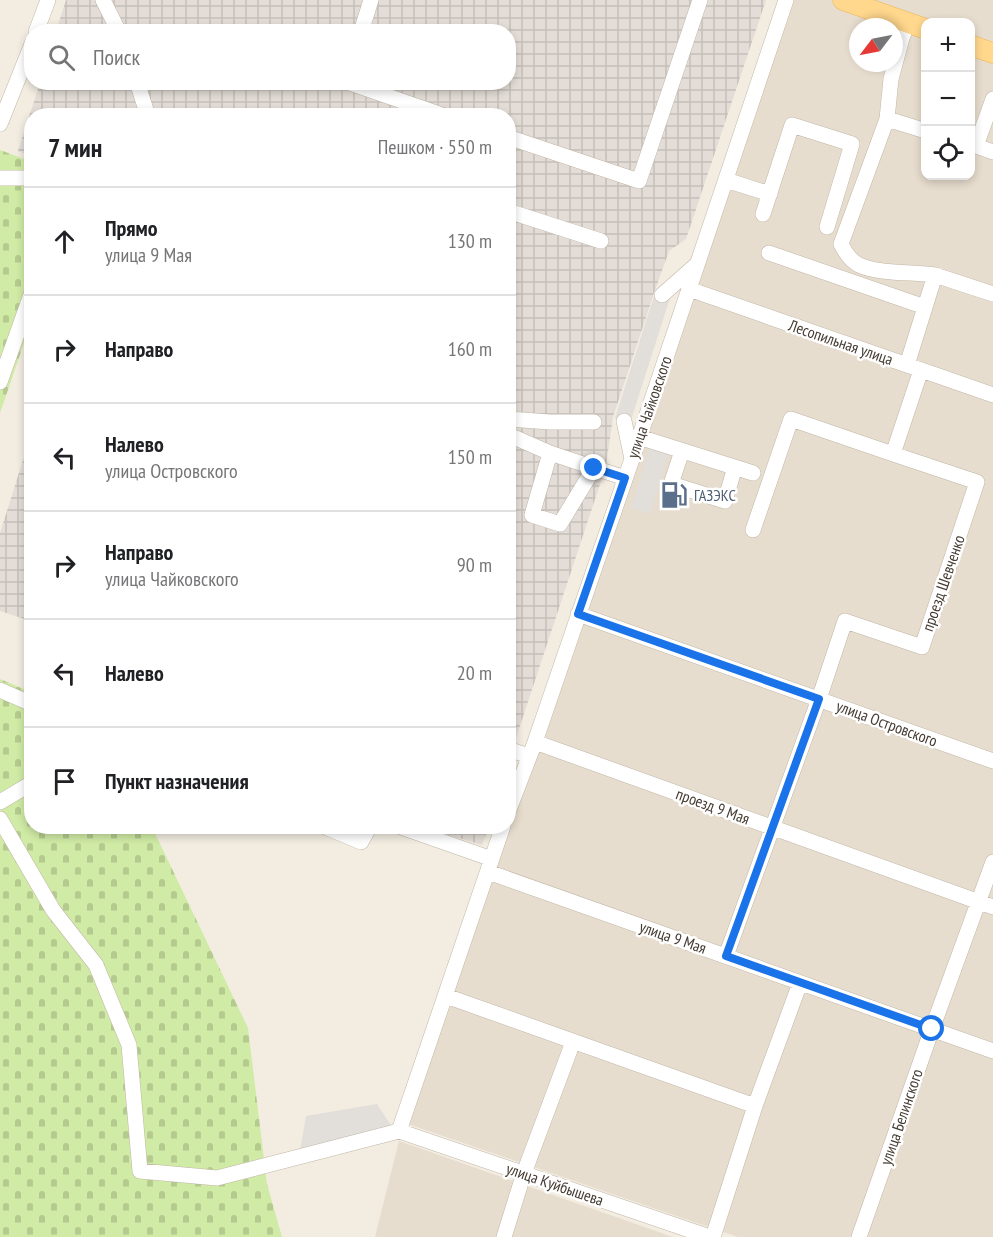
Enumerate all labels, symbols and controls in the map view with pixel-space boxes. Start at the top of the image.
north arrow [849,18,903,72]
map controls [921,18,975,180]
button: + [921,18,975,72]
search box [24,24,516,90]
icon: search [45,41,78,74]
text: Поиск [93,43,140,71]
button: − [921,72,975,126]
button: locate [921,126,975,180]
text: 7 мин [48,131,102,164]
text: Пешком · 550 m [378,134,492,160]
text: Прямо [105,214,158,242]
icon: ahead [48,225,81,258]
text: 130 m [448,228,492,254]
text: улица 9 Мая [105,242,192,268]
street label: Лесопильная улица [785,314,896,369]
icon: right [48,333,81,366]
text: Направо [105,335,173,363]
text: 160 m [448,336,492,362]
street label: улица Чайковского [622,353,676,461]
text: Налево [105,430,164,458]
icon: left [48,441,81,474]
text: 150 m [448,444,492,470]
route end [580,454,606,480]
text: улица Островского [105,458,238,484]
fuel station icon: ГАЗЭКС [659,480,689,510]
place label: ГАЗЭКС [694,485,736,505]
street label: проезд Шевченко [917,532,969,634]
text: Направо [105,538,173,566]
icon: right [48,549,81,582]
text: 90 m [457,552,492,578]
text: улица Чайковского [105,566,239,592]
icon: left [48,657,81,690]
text: Налево [105,659,164,687]
text: 20 m [457,660,492,686]
street label: улица Островского [834,695,940,751]
icon: arrive [48,765,81,798]
text: Пункт назначения [105,767,249,795]
street label: проезд 9 Мая [674,783,752,829]
street label: улица 9 Мая [637,916,709,958]
route start [918,1015,944,1041]
street label: улица Белинского [875,1066,927,1168]
street label: улица Куйбышева [504,1158,606,1210]

